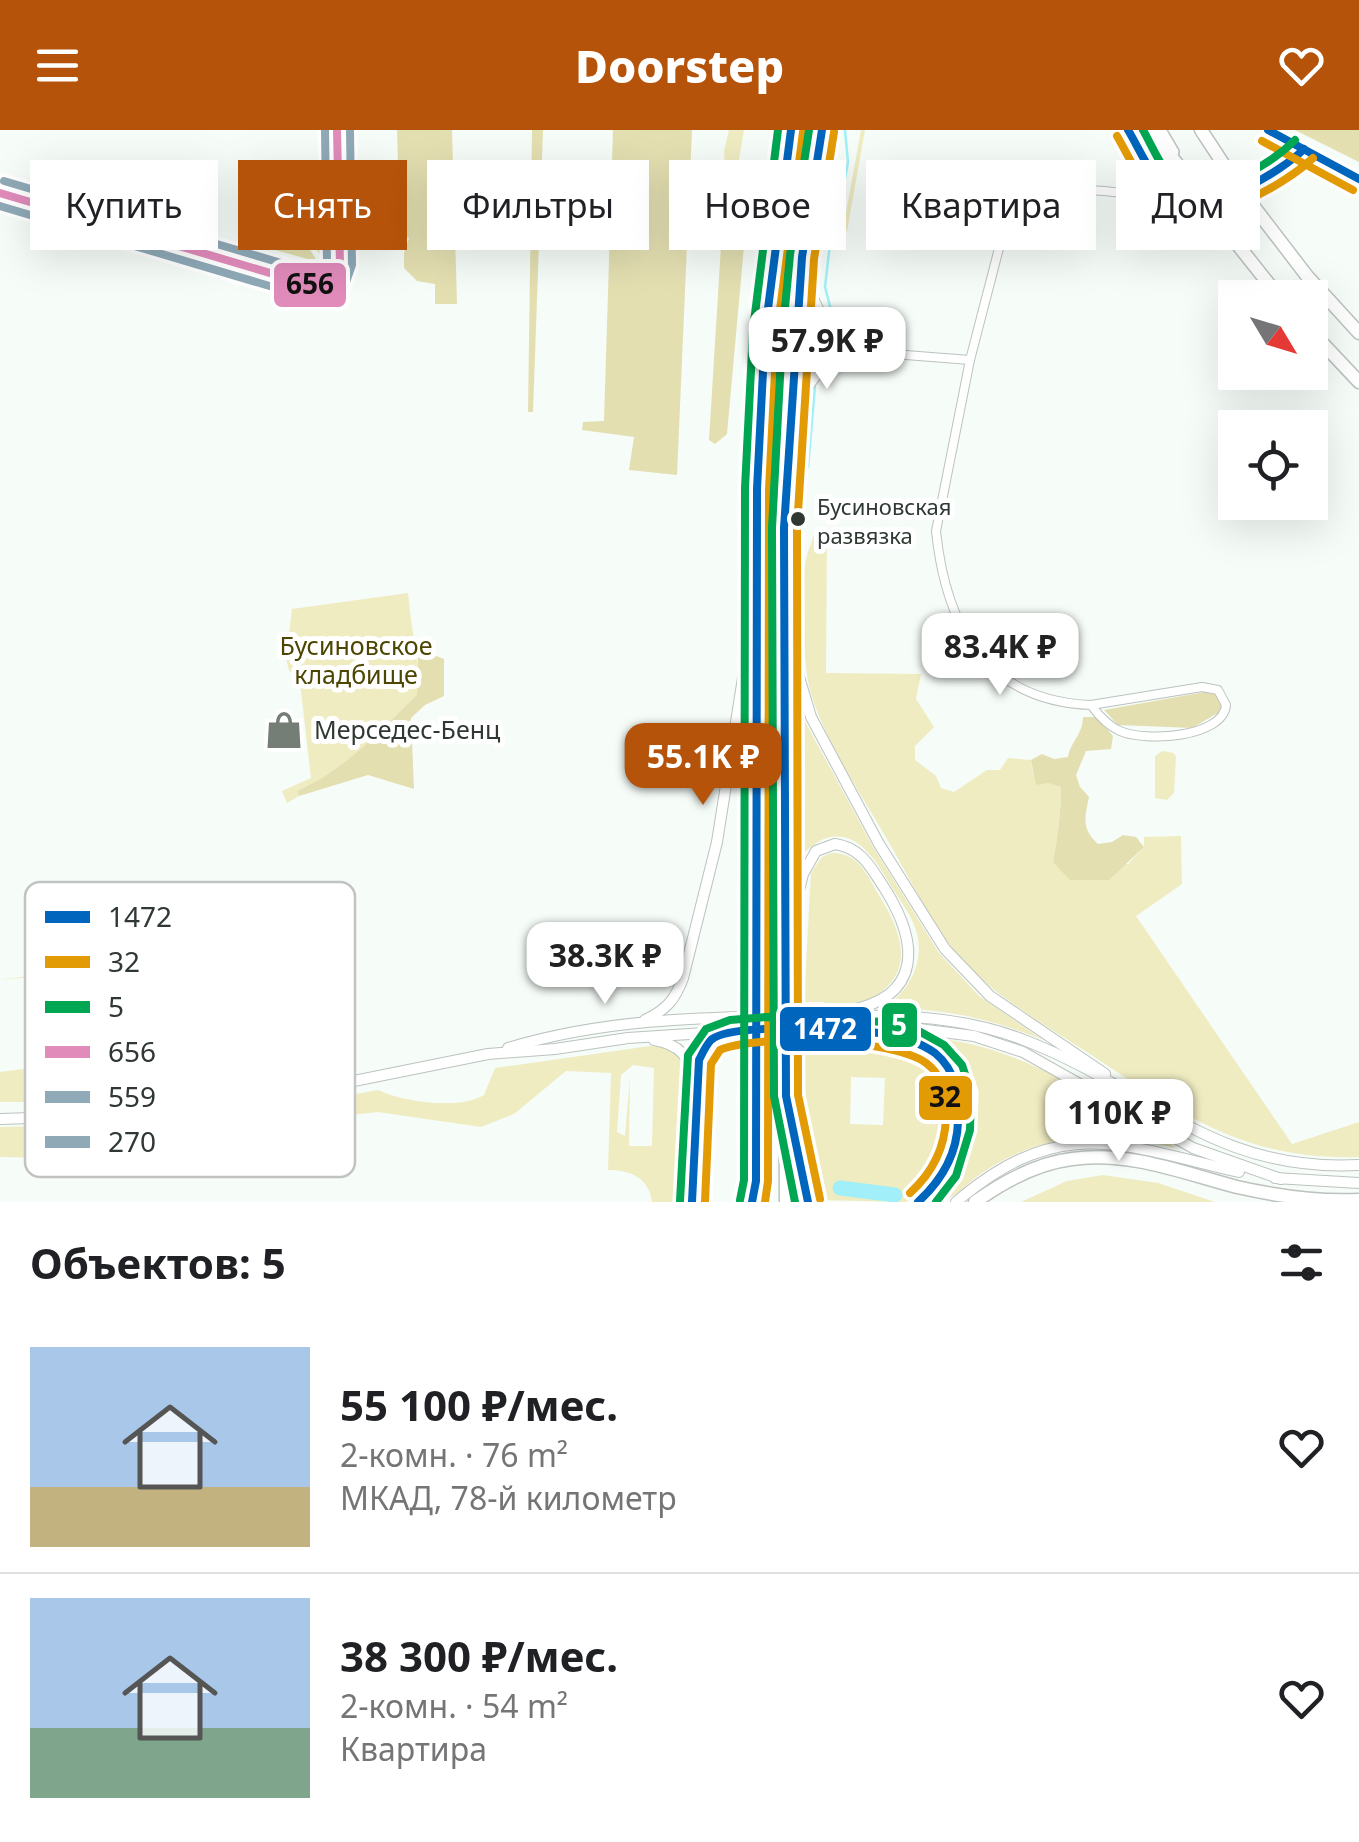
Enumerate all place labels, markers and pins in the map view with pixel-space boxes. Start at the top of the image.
pin: 57.9K ₽ [735,307,919,392]
place label: Бусиновская развязка [817,491,951,550]
marker: Бусиновская развязка [788,509,808,529]
pin: 83.4K ₽ [908,613,1092,698]
shop icon: Мерседес-Бенц [263,709,305,751]
place label: Мерседес-Бенц [314,712,501,746]
pin: 55.1K ₽ [611,723,795,808]
pin: 38.3K ₽ [513,922,697,1007]
pin: 110K ₽ [1038,1079,1200,1164]

